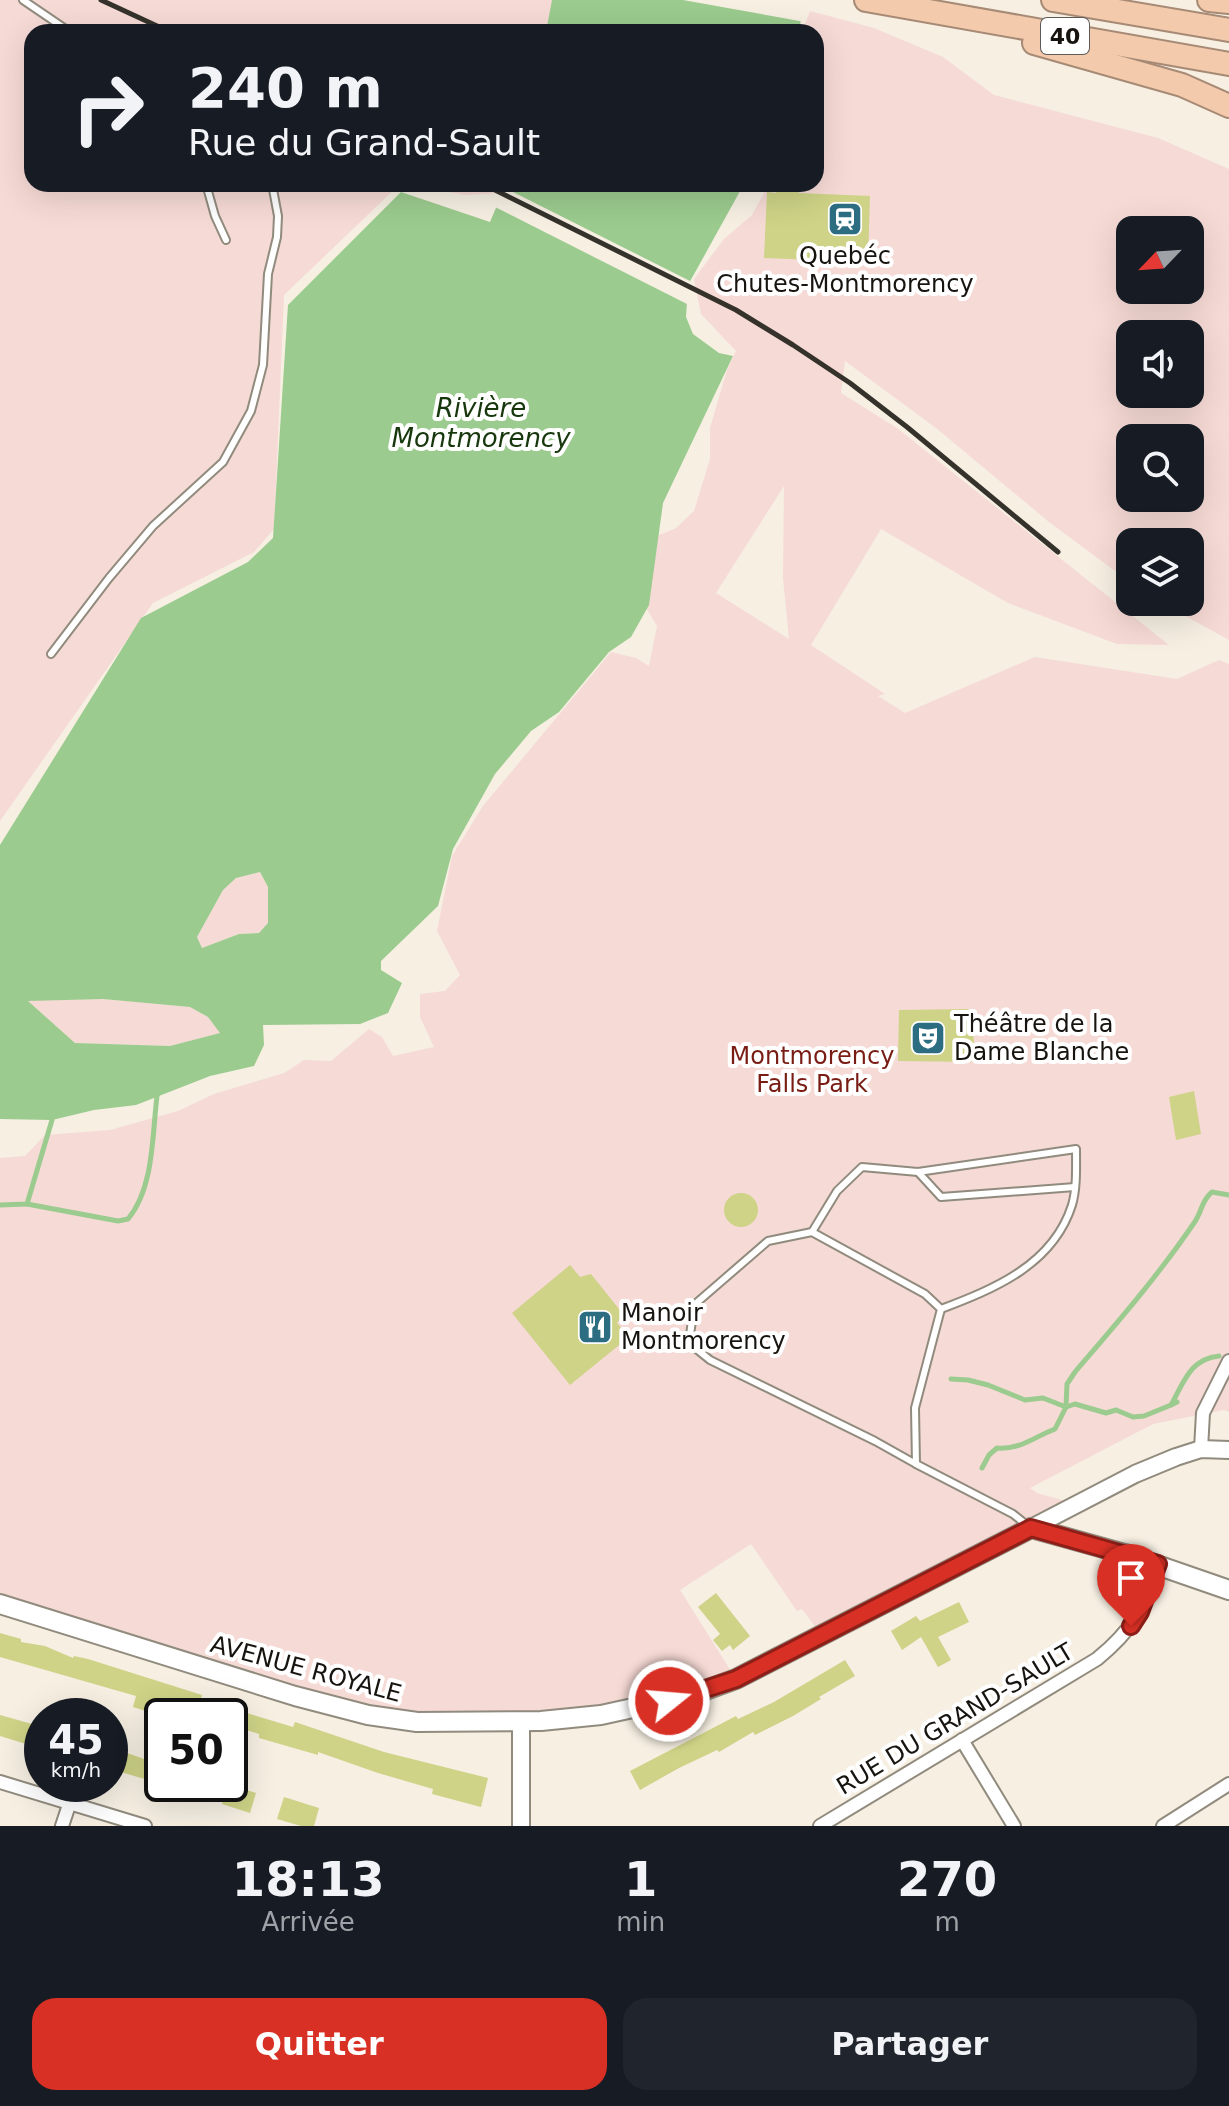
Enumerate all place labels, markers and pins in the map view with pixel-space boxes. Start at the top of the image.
station icon: Quebéc Chutes-Montmorency [826,200,864,238]
place label: Quebéc Chutes-Montmorency [716,242,974,298]
place label: Théâtre de la Dame Blanche [953,1010,1129,1066]
theatre icon: Théâtre de la Dame Blanche [909,1019,947,1057]
place label: Manoir Montmorency [621,1299,786,1355]
restaurant icon: Manoir Montmorency [576,1308,614,1346]
pin [1097,1544,1165,1626]

